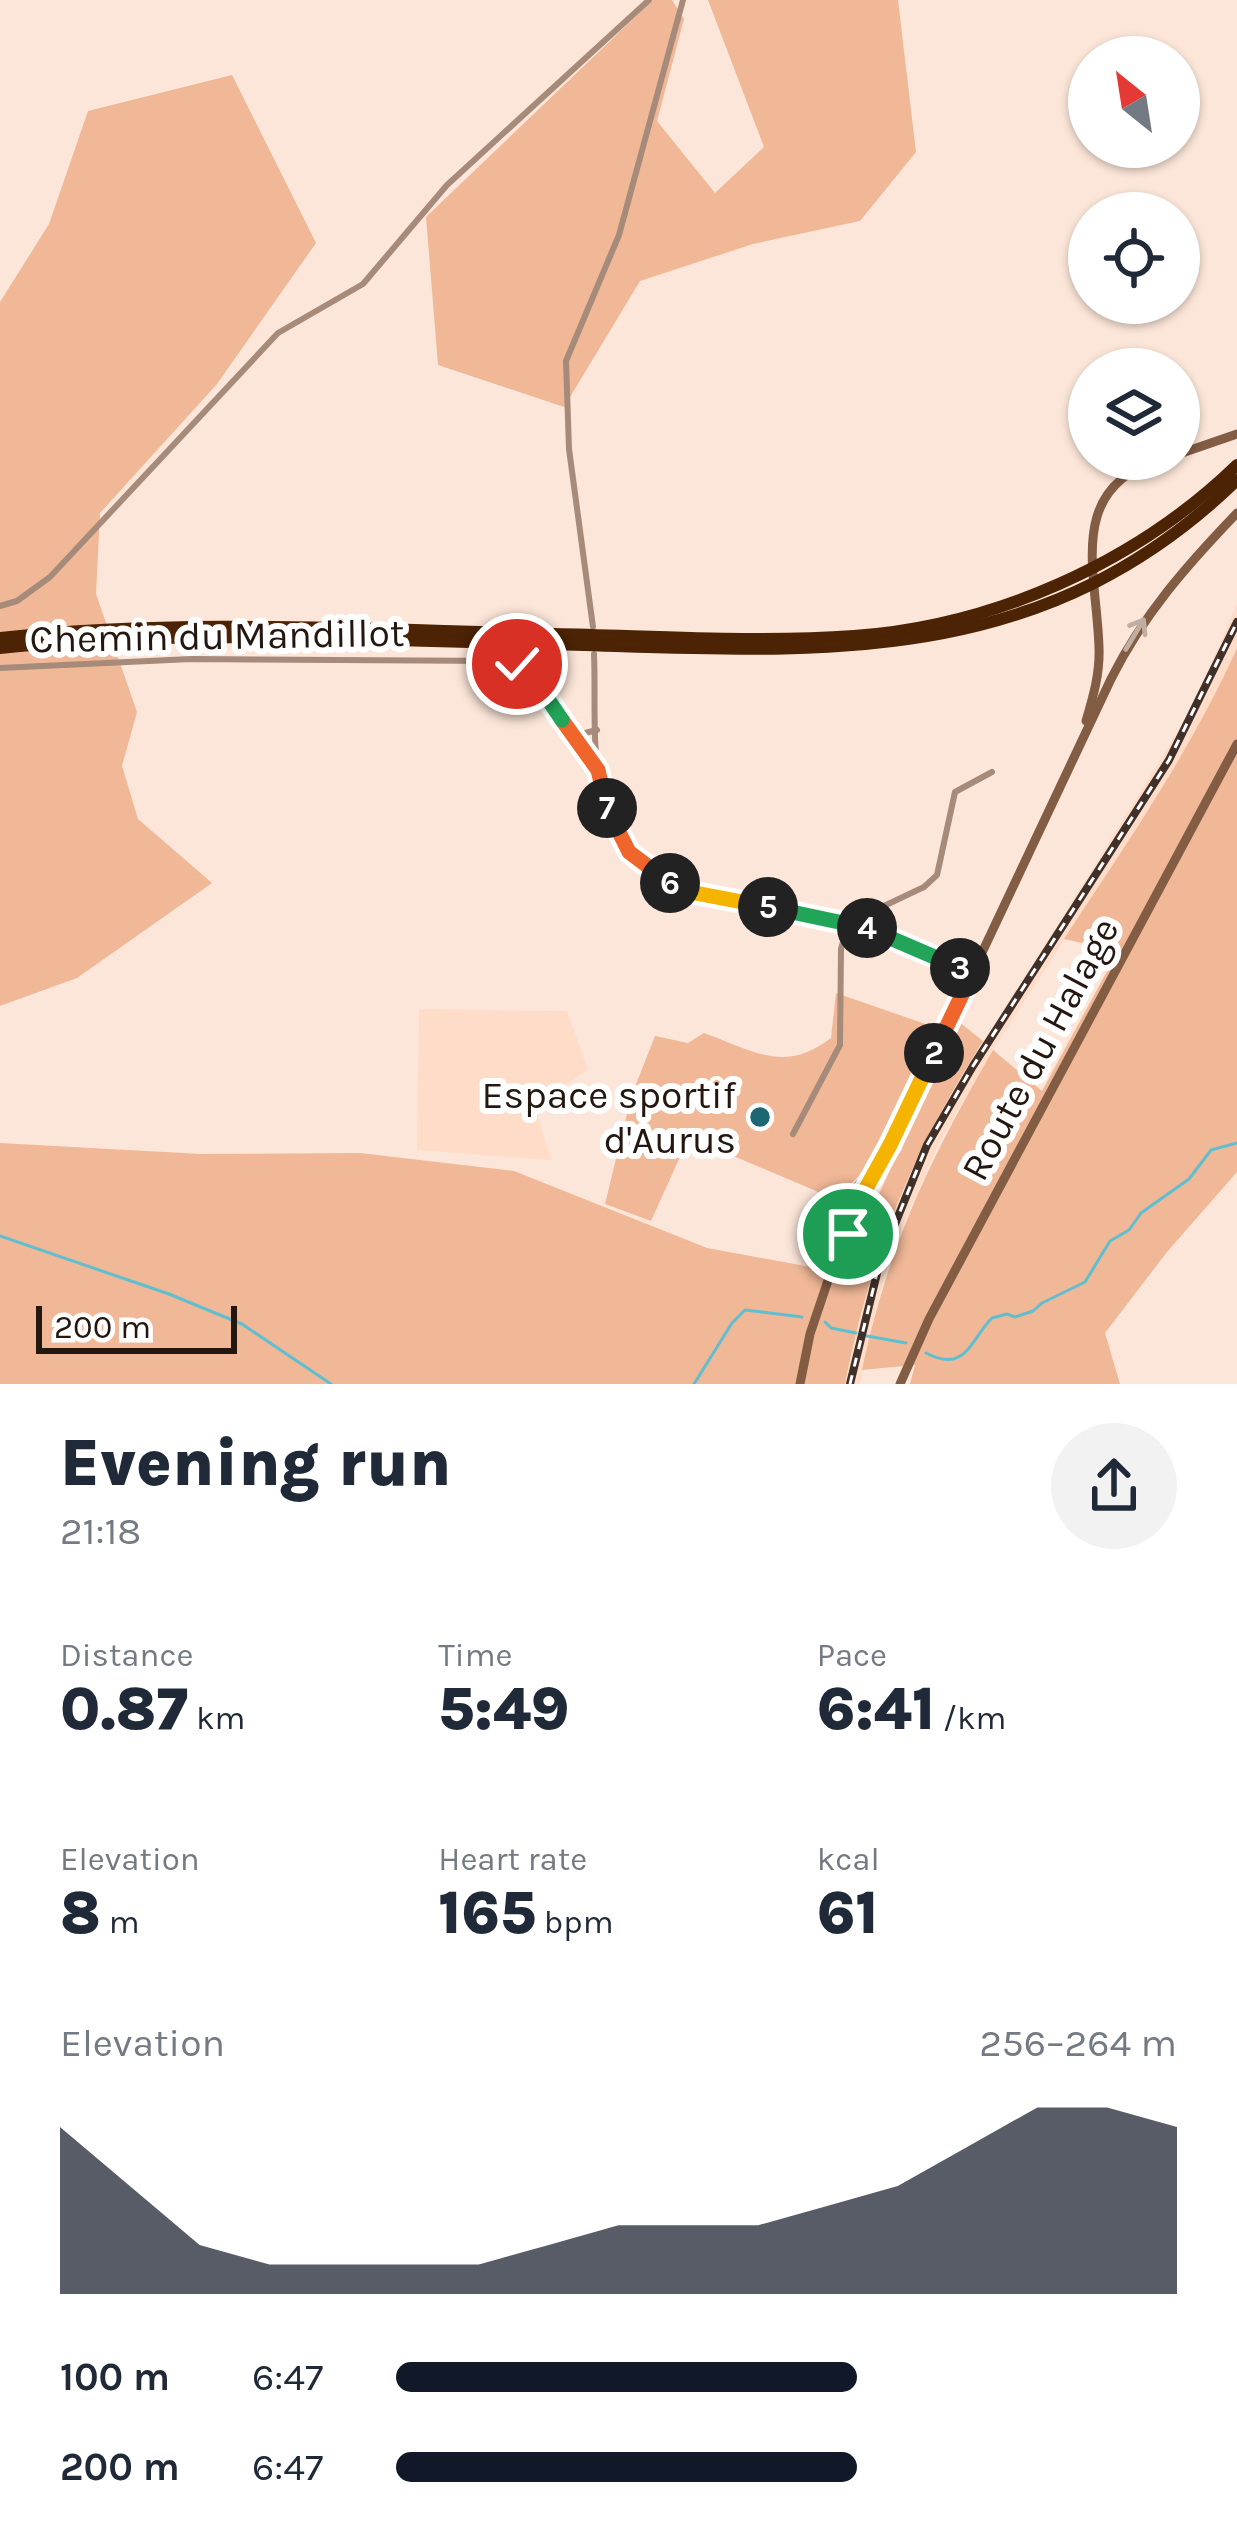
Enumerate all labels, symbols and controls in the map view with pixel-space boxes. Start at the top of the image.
north arrow [1068,36,1200,168]
map controls [1068,36,1200,480]
button: locate [1068,192,1200,324]
button: layers [1068,348,1200,480]
street label: Chemin du Mandillot [29,610,405,662]
pin [466,613,568,715]
one-way arrow [1123,618,1147,652]
icon: check [484,631,550,697]
pin: 7 [577,778,637,838]
text: 7 [599,789,615,827]
pin: 6 [640,853,700,913]
text: 6 [660,864,680,902]
pin: 5 [738,877,798,937]
text: 5 [758,888,778,926]
pin: 4 [837,898,897,958]
text: 4 [857,909,877,947]
street label: Route du Halage [951,910,1129,1188]
pin: 3 [930,938,990,998]
text: 3 [950,949,970,987]
pin: 2 [904,1023,964,1083]
text: 2 [924,1034,944,1072]
place label: Espace sportif d'Aurus [482,1072,737,1163]
marker: Espace sportif d'Aurus [747,1104,773,1130]
pin [797,1183,899,1285]
icon: arrive [815,1201,881,1267]
scale bar [36,1300,237,1353]
text: 200 m [54,1308,151,1346]
button: share [1051,1423,1177,1549]
text: Evening run [60,1424,451,1502]
text: 21:18 [60,1508,141,1554]
text: Distance [60,1636,193,1674]
text: Time [438,1636,513,1674]
text: Pace [817,1636,887,1674]
text: 0.87 [60,1674,188,1744]
text: 5:49 [438,1674,570,1744]
text: 6:41 [817,1674,935,1744]
text: km [188,1699,245,1737]
text: /km [935,1699,1006,1737]
text: Elevation [60,1840,200,1878]
text: Heart rate [438,1840,587,1878]
text: kcal [817,1840,880,1878]
text: 8 [60,1878,101,1948]
text: 165 [438,1878,536,1948]
text: 61 [817,1878,878,1948]
text: m [101,1903,140,1941]
text: bpm [536,1903,614,1941]
text: Elevation [60,2020,225,2066]
text: 256–264 m [979,2020,1177,2066]
text: 100 m [60,2354,170,2400]
text: 6:47 [252,2354,323,2400]
text: 200 m [60,2444,180,2490]
text: 6:47 [252,2444,323,2490]

